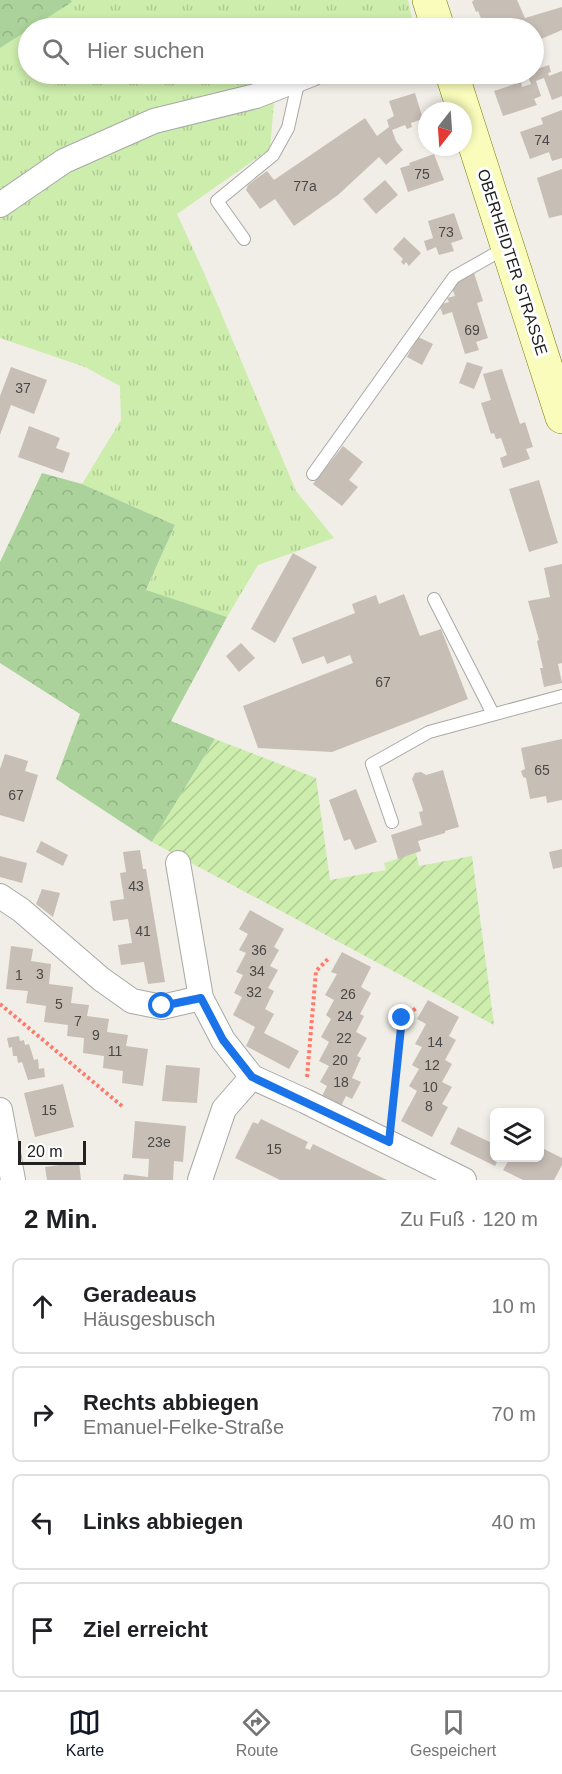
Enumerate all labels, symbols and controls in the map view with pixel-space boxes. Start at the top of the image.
search box [18,18,544,84]
icon: search [39,35,72,68]
text: Hier suchen [87,38,204,63]
north arrow [418,102,472,156]
house number: 74 [534,132,550,148]
house number: 75 [414,166,430,182]
street label: OBERHEIDTER STRASSE [474,167,551,357]
house number: 77a [293,178,317,194]
house number: 73 [438,224,454,240]
house number: 69 [464,322,480,338]
house number: 37 [15,380,31,396]
house number: 67 [375,674,391,690]
house number: 65 [534,762,550,778]
house number: 67 [8,787,24,803]
house number: 43 [128,878,144,894]
house number: 41 [135,923,151,939]
house number: 36 [251,942,267,958]
house number: 34 [249,963,265,979]
house number: 3 [36,966,44,982]
house number: 1 [15,967,23,983]
house number: 32 [246,984,262,1000]
house number: 26 [340,986,356,1002]
route start [148,992,174,1018]
house number: 5 [55,996,63,1012]
route end [388,1004,414,1030]
house number: 24 [337,1008,353,1024]
house number: 7 [74,1013,82,1029]
house number: 9 [92,1027,100,1043]
house number: 22 [336,1030,352,1046]
house number: 14 [427,1034,443,1050]
house number: 11 [108,1043,122,1059]
house number: 20 [332,1052,348,1068]
house number: 12 [424,1057,440,1073]
house number: 18 [333,1074,349,1090]
house number: 10 [422,1079,438,1095]
house number: 8 [425,1098,433,1114]
house number: 15 [41,1102,57,1118]
map controls [490,1108,544,1162]
button: layers [490,1108,544,1162]
house number: 23e [147,1134,171,1150]
scale bar [18,1138,86,1166]
house number: 15 [266,1141,282,1157]
text: 20 m [27,1143,63,1160]
text: 2 Min. [24,1204,98,1234]
text: Zu Fuß · 120 m [400,1208,538,1230]
text: Geradeaus [83,1282,197,1307]
icon: ahead [26,1290,59,1323]
text: 10 m [492,1295,536,1317]
text: Häusgesbusch [83,1308,215,1330]
text: Rechts abbiegen [83,1390,259,1415]
icon: right [26,1398,59,1431]
text: 70 m [492,1403,536,1425]
text: Emanuel-Felke-Straße [83,1416,284,1438]
icon: left [26,1506,59,1539]
text: Links abbiegen [83,1509,243,1534]
text: 40 m [492,1511,536,1533]
icon: arrive [26,1614,59,1647]
text: Ziel erreicht [83,1617,208,1642]
tab: Karte [66,1706,104,1760]
tab: Route [236,1706,278,1760]
tab: Gespeichert [410,1706,496,1760]

